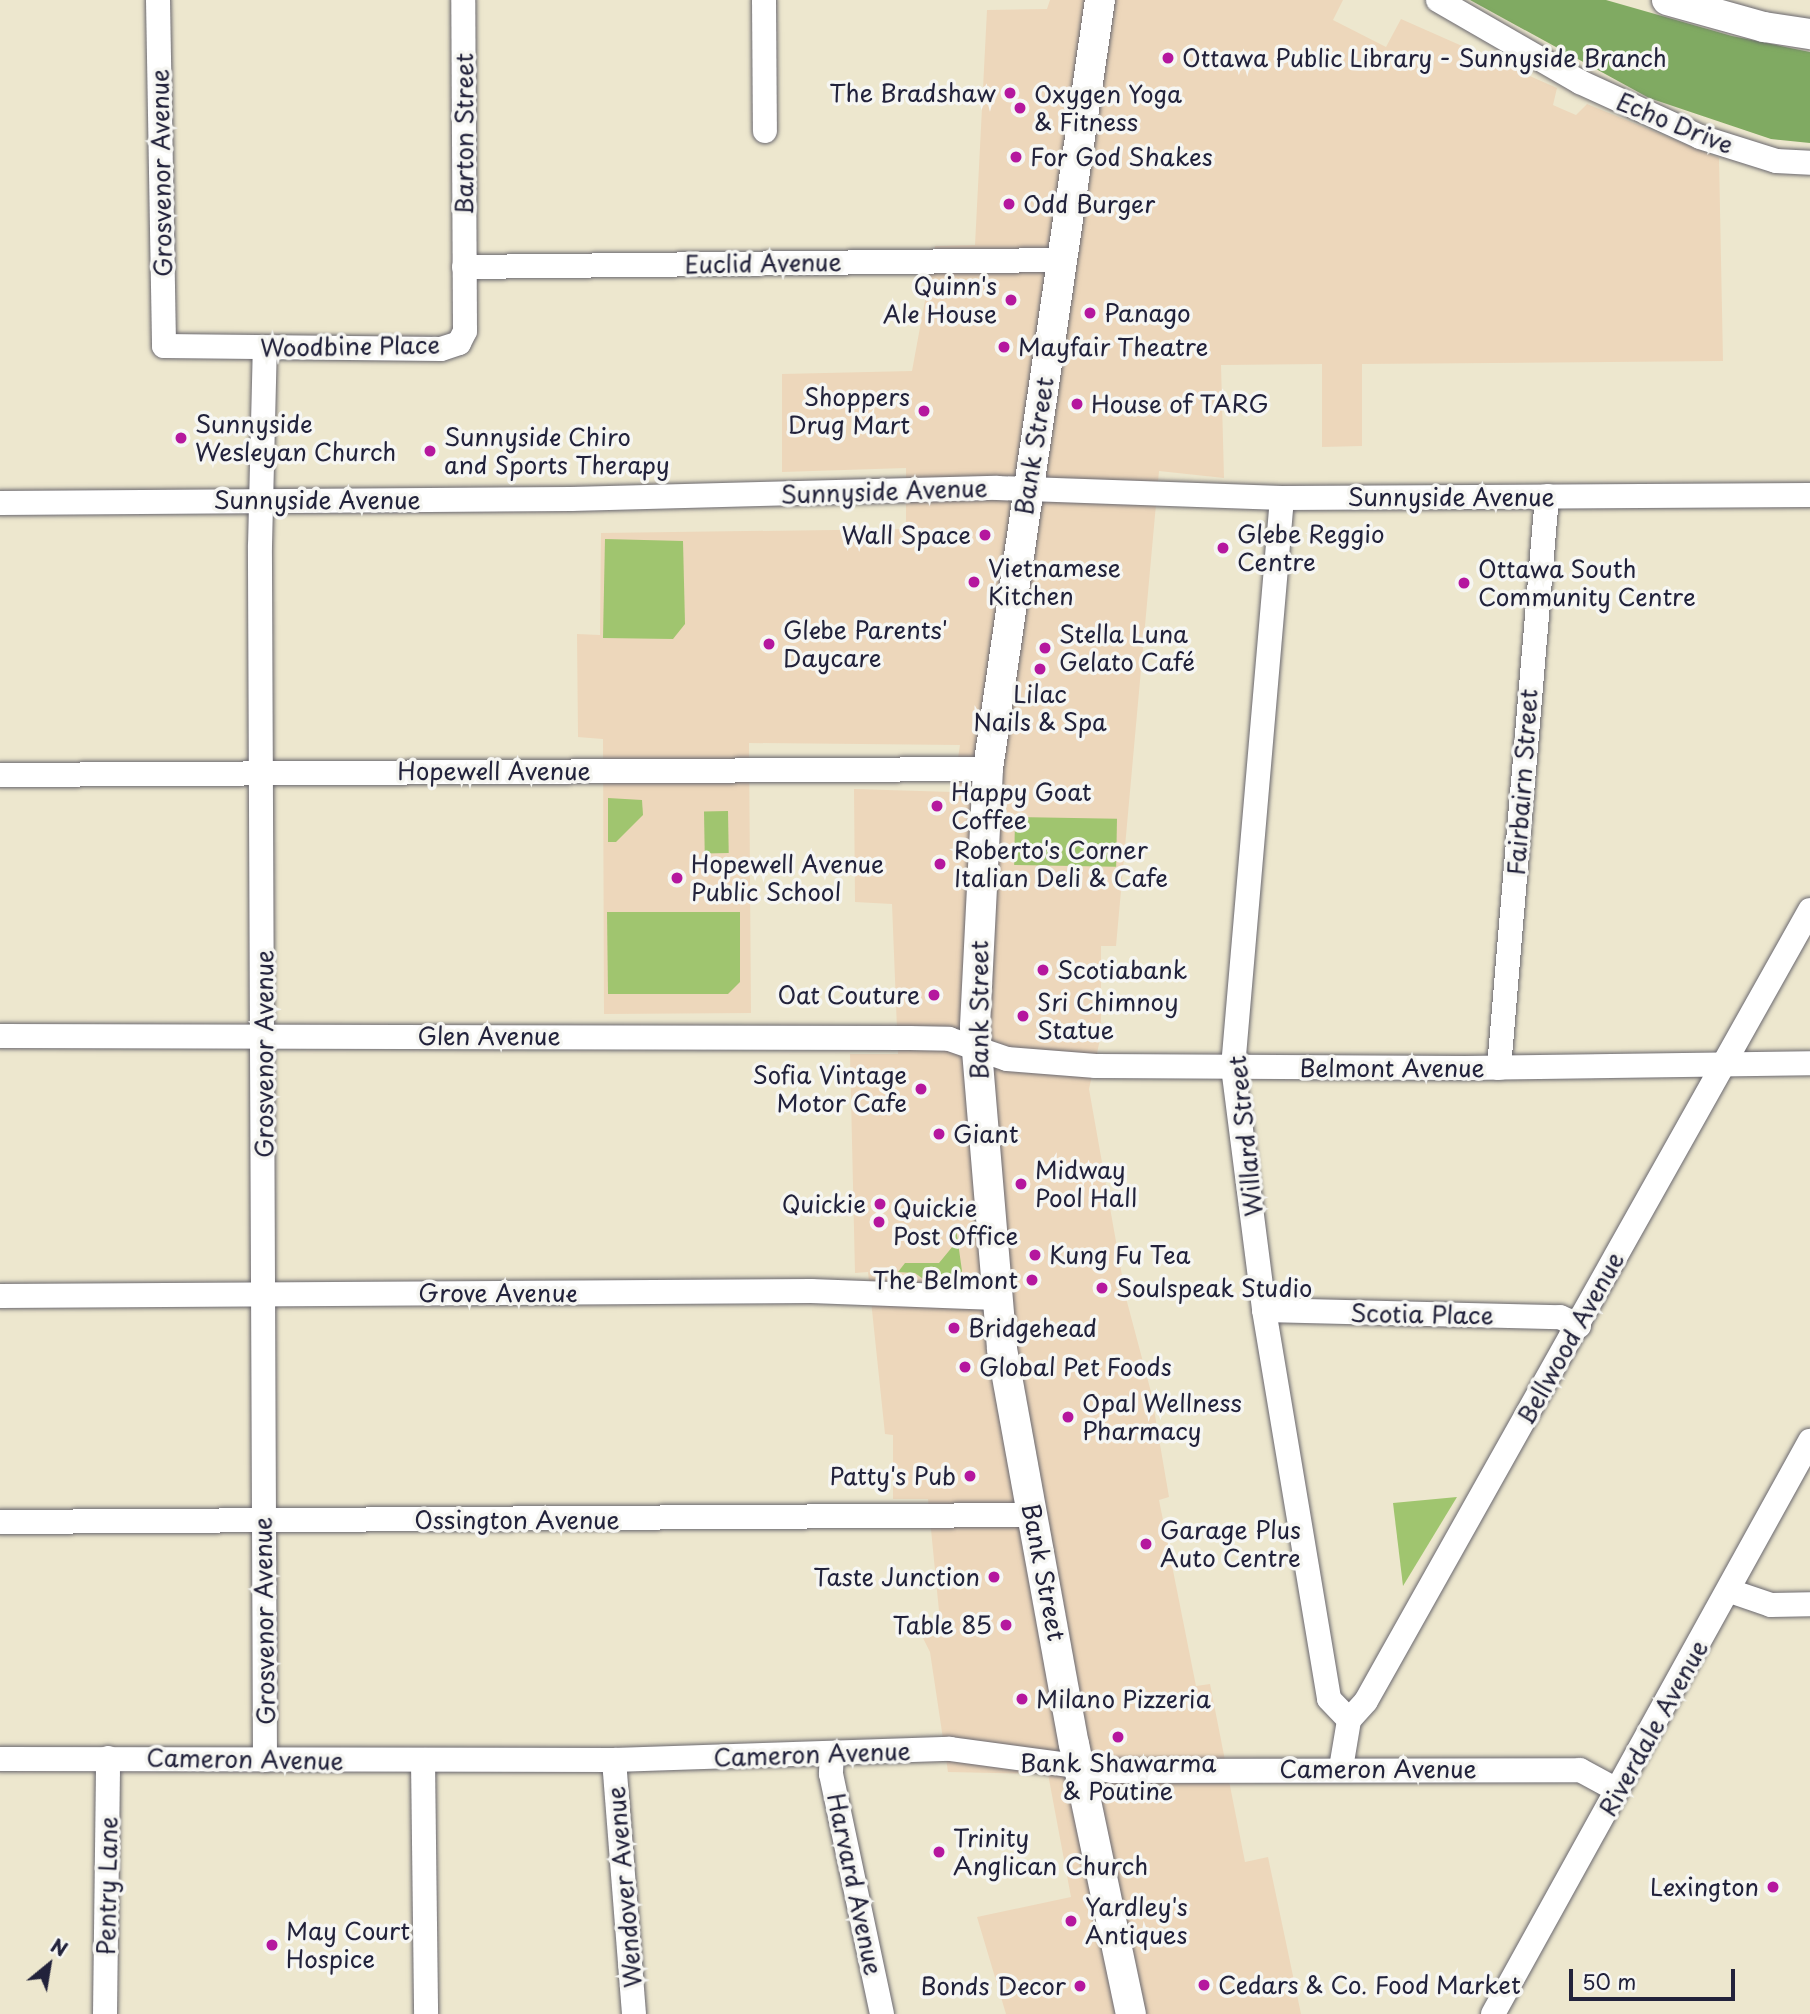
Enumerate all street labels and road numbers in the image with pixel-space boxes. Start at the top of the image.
street label: Barton Street [450,53,478,215]
street label: Grosvenor Avenue [145,68,177,278]
street label: Echo Drive [1612,86,1738,160]
street label: Euclid Avenue [684,247,842,279]
street label: Woodbine Place [259,330,441,362]
street label: Bank Street [1009,375,1059,517]
street label: Sunnyside Avenue [780,473,988,509]
street label: Sunnyside Avenue [1347,483,1555,511]
street label: Sunnyside Avenue [213,486,421,514]
street label: Fairbairn Street [1501,688,1543,876]
street label: Hopewell Avenue [397,757,591,785]
street label: Bank Street [965,940,993,1080]
street label: Grosvenor Avenue [250,950,278,1158]
street label: Glen Avenue [417,1022,561,1050]
street label: Willard Street [1222,1053,1268,1219]
street label: Belmont Avenue [1300,1054,1484,1082]
street label: Bellwood Avenue [1511,1246,1629,1430]
street label: Grove Avenue [418,1279,578,1307]
street label: Scotia Place [1351,1298,1493,1330]
street label: Bank Street [1017,1501,1071,1643]
street label: Ossington Avenue [416,1506,618,1534]
street label: Grosvenor Avenue [248,1516,280,1726]
street label: Riverdale Avenue [1592,1635,1714,1821]
street label: Cameron Avenue [714,1736,910,1772]
street label: Cameron Avenue [147,1743,343,1775]
street label: Cameron Avenue [1280,1755,1476,1783]
street label: Wendover Avenue [601,1785,647,1989]
street label: Harvard Avenue [822,1790,888,1978]
street label: Pentry Lane [91,1816,123,1956]

